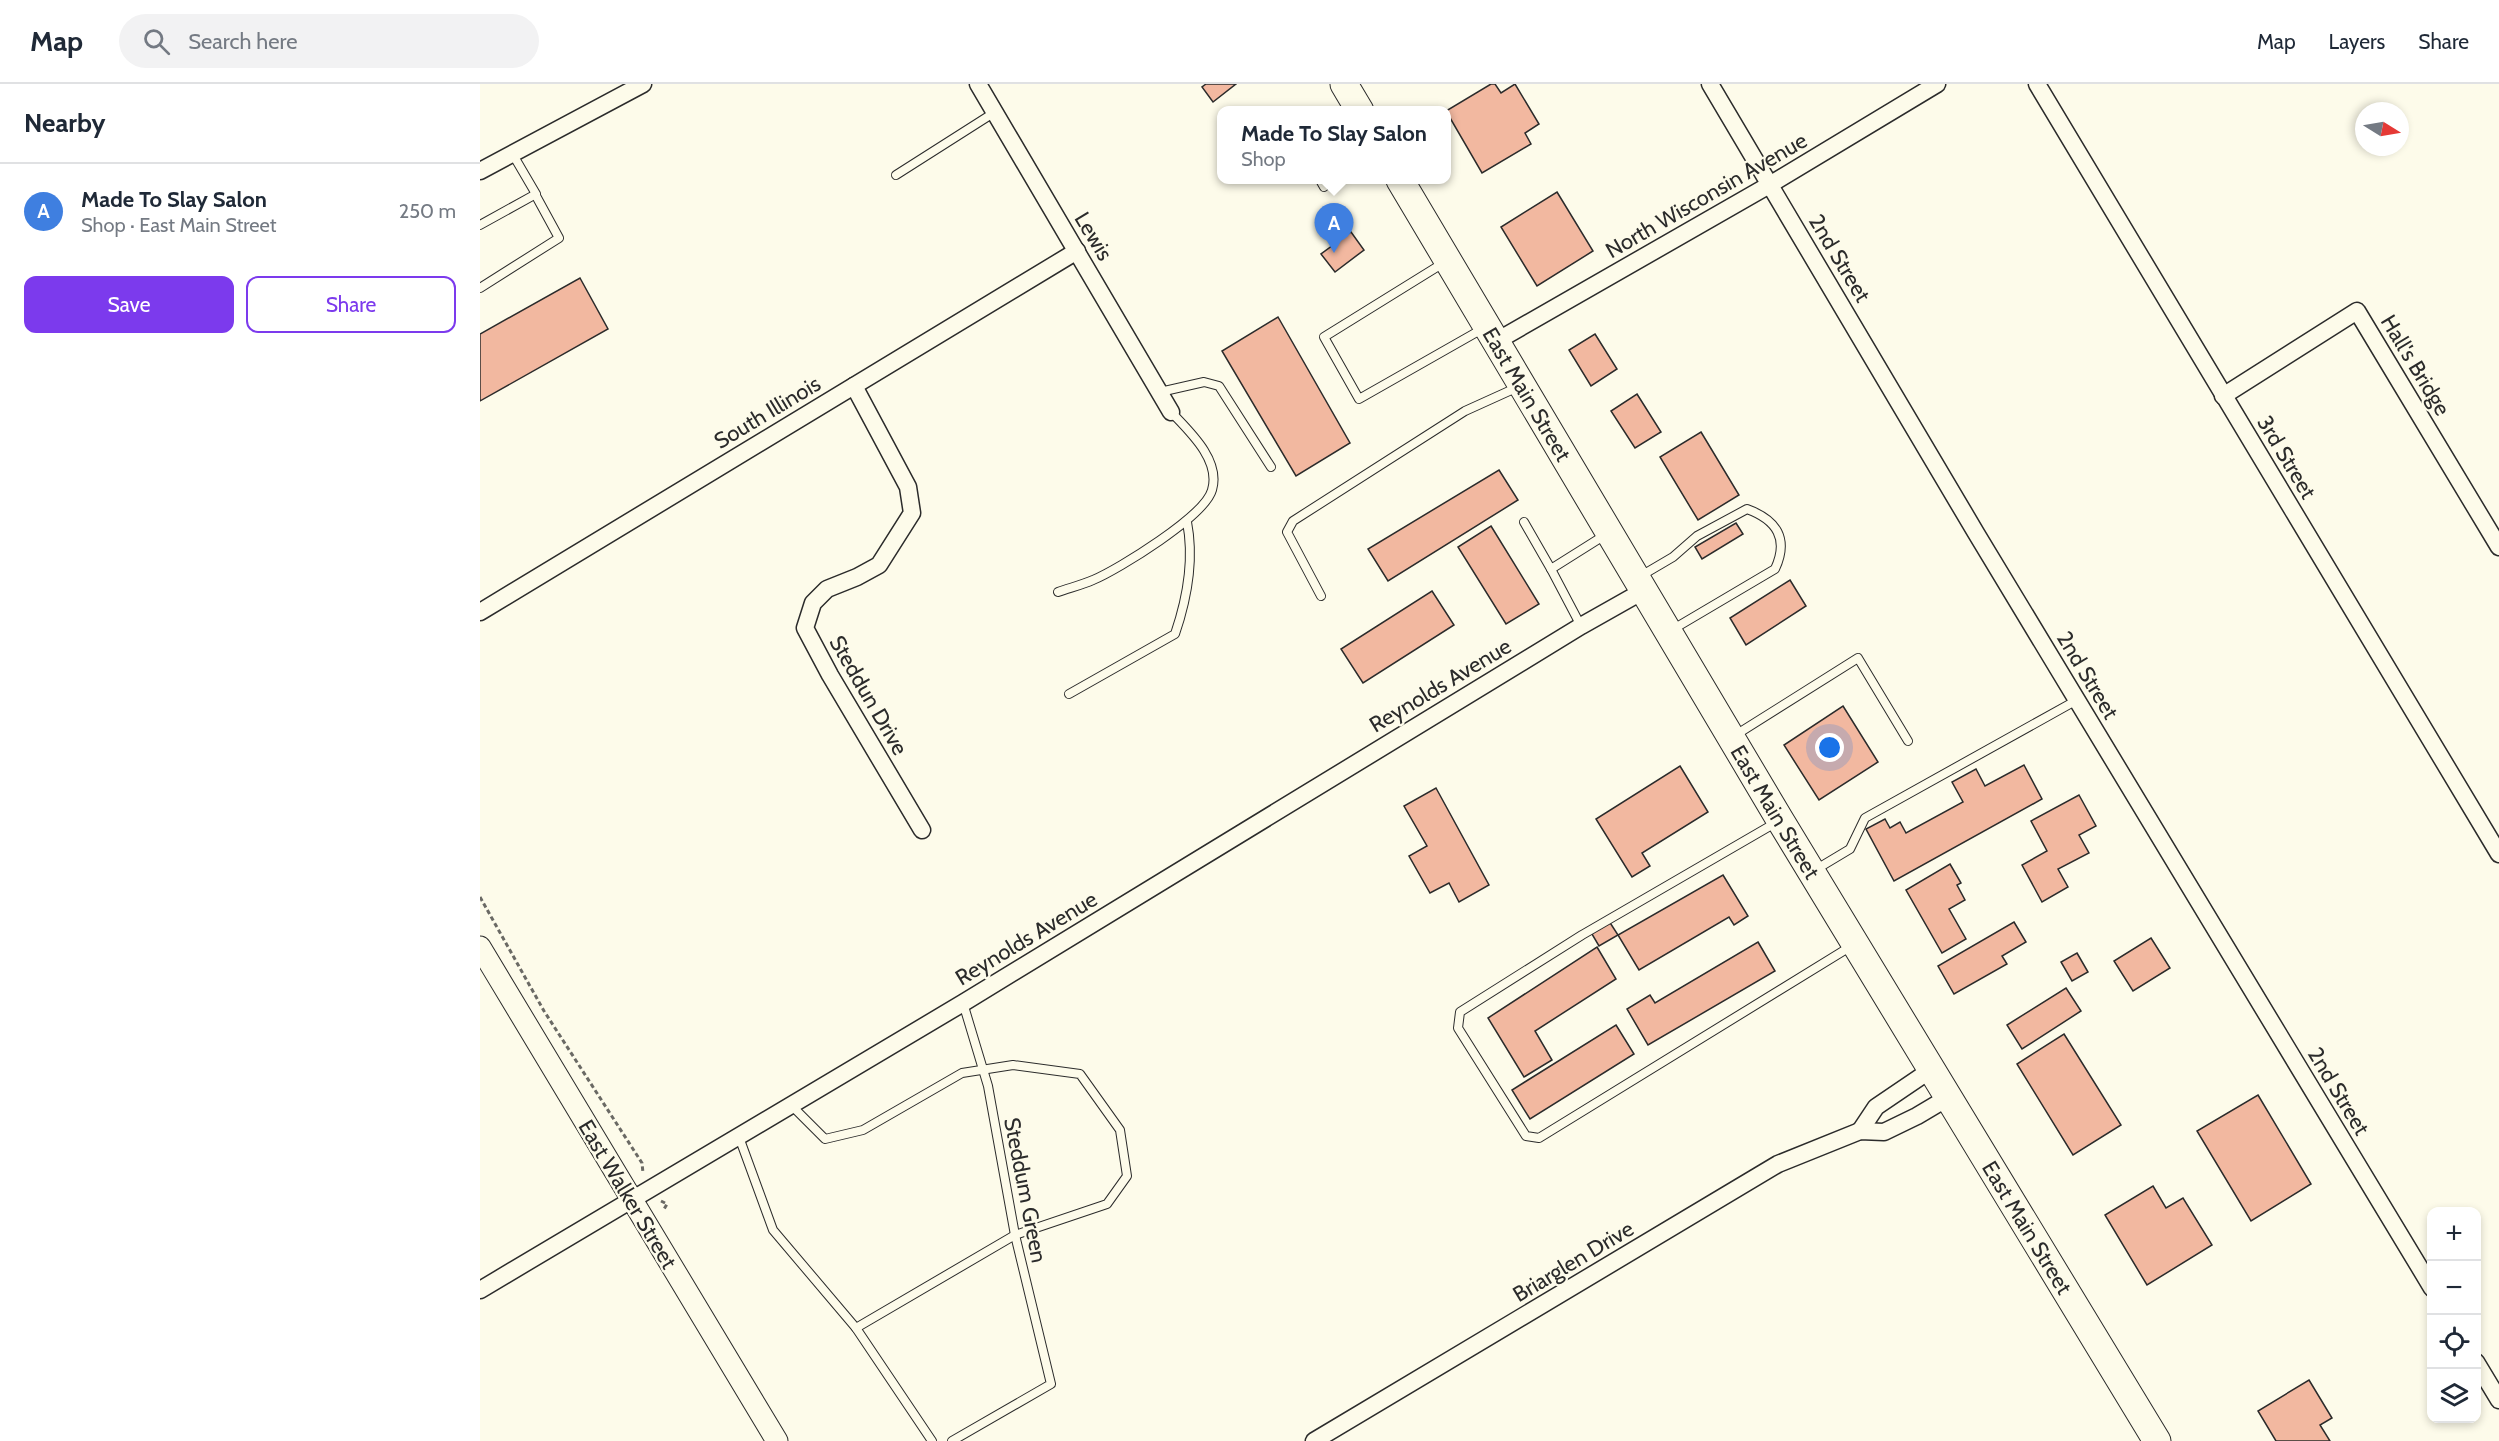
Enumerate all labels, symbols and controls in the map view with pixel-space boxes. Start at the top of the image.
search box [119,14,539,68]
text: Map [30,24,83,58]
icon: search [140,25,173,58]
text: Search here [188,28,297,55]
text: Map [2257,29,2296,54]
text: Layers [2329,29,2385,54]
text: Share [2418,29,2469,54]
north arrow [2355,102,2409,156]
popup [1217,106,1451,184]
text: Nearby [24,107,105,139]
text: Made To Slay Salon [1241,120,1427,147]
street label: North Wisconsin Avenue [1601,127,1812,264]
text: Shop [1241,147,1286,171]
text: Made To Slay Salon [81,186,267,213]
text: A [37,199,50,223]
text: 250 m [399,199,456,223]
pin: A [1314,204,1354,253]
street label: Lewis [1069,207,1118,265]
street label: 2nd Street [1803,210,1877,308]
text: Shop · East Main Street [81,213,277,237]
button: Save [24,276,234,333]
button: Share [246,276,456,333]
street label: Hall's Bridge [2375,310,2456,421]
street label: East Main Street [1477,323,1577,467]
street label: South Illinois [709,370,825,455]
street label: 3rd Street [2251,411,2322,504]
street label: 2nd Street [2051,627,2125,725]
street label: Steddun Drive [823,631,914,760]
street label: Reynolds Avenue [1364,632,1516,738]
your location [1815,733,1844,762]
street label: East Main Street [1725,740,1826,884]
street label: Reynolds Avenue [950,885,1102,991]
street label: 2nd Street [2302,1043,2376,1141]
street label: East Walker Street [572,1115,683,1274]
street label: Steddum Green [998,1115,1053,1265]
street label: East Main Street [1976,1156,2078,1300]
map controls [2427,1207,2481,1423]
button: + [2427,1207,2481,1261]
street label: Briarglen Drive [1508,1215,1638,1308]
button: − [2427,1261,2481,1315]
button: locate [2427,1315,2481,1369]
button: layers [2427,1369,2481,1423]

